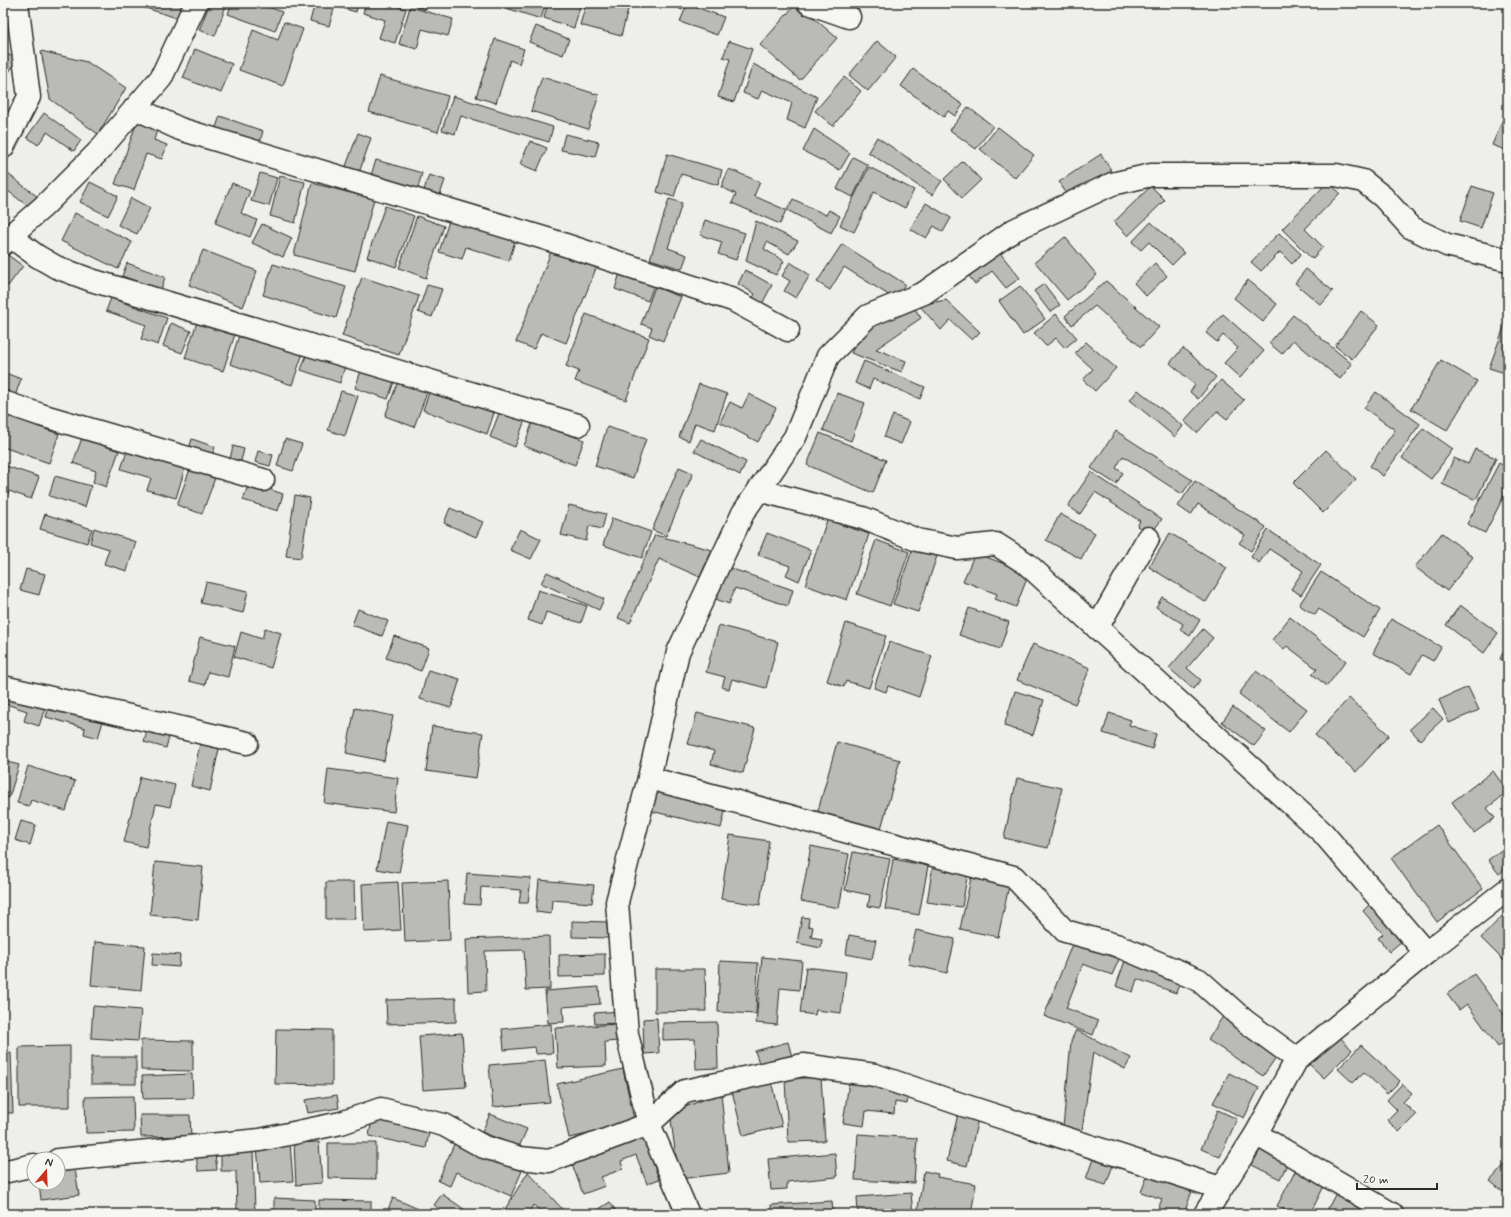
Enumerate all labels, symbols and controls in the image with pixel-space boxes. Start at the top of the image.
north arrow [26,1151,66,1191]
text: N [43,1155,55,1170]
scale bar [1357,1165,1437,1191]
text: 20 m [1363,1172,1389,1188]

